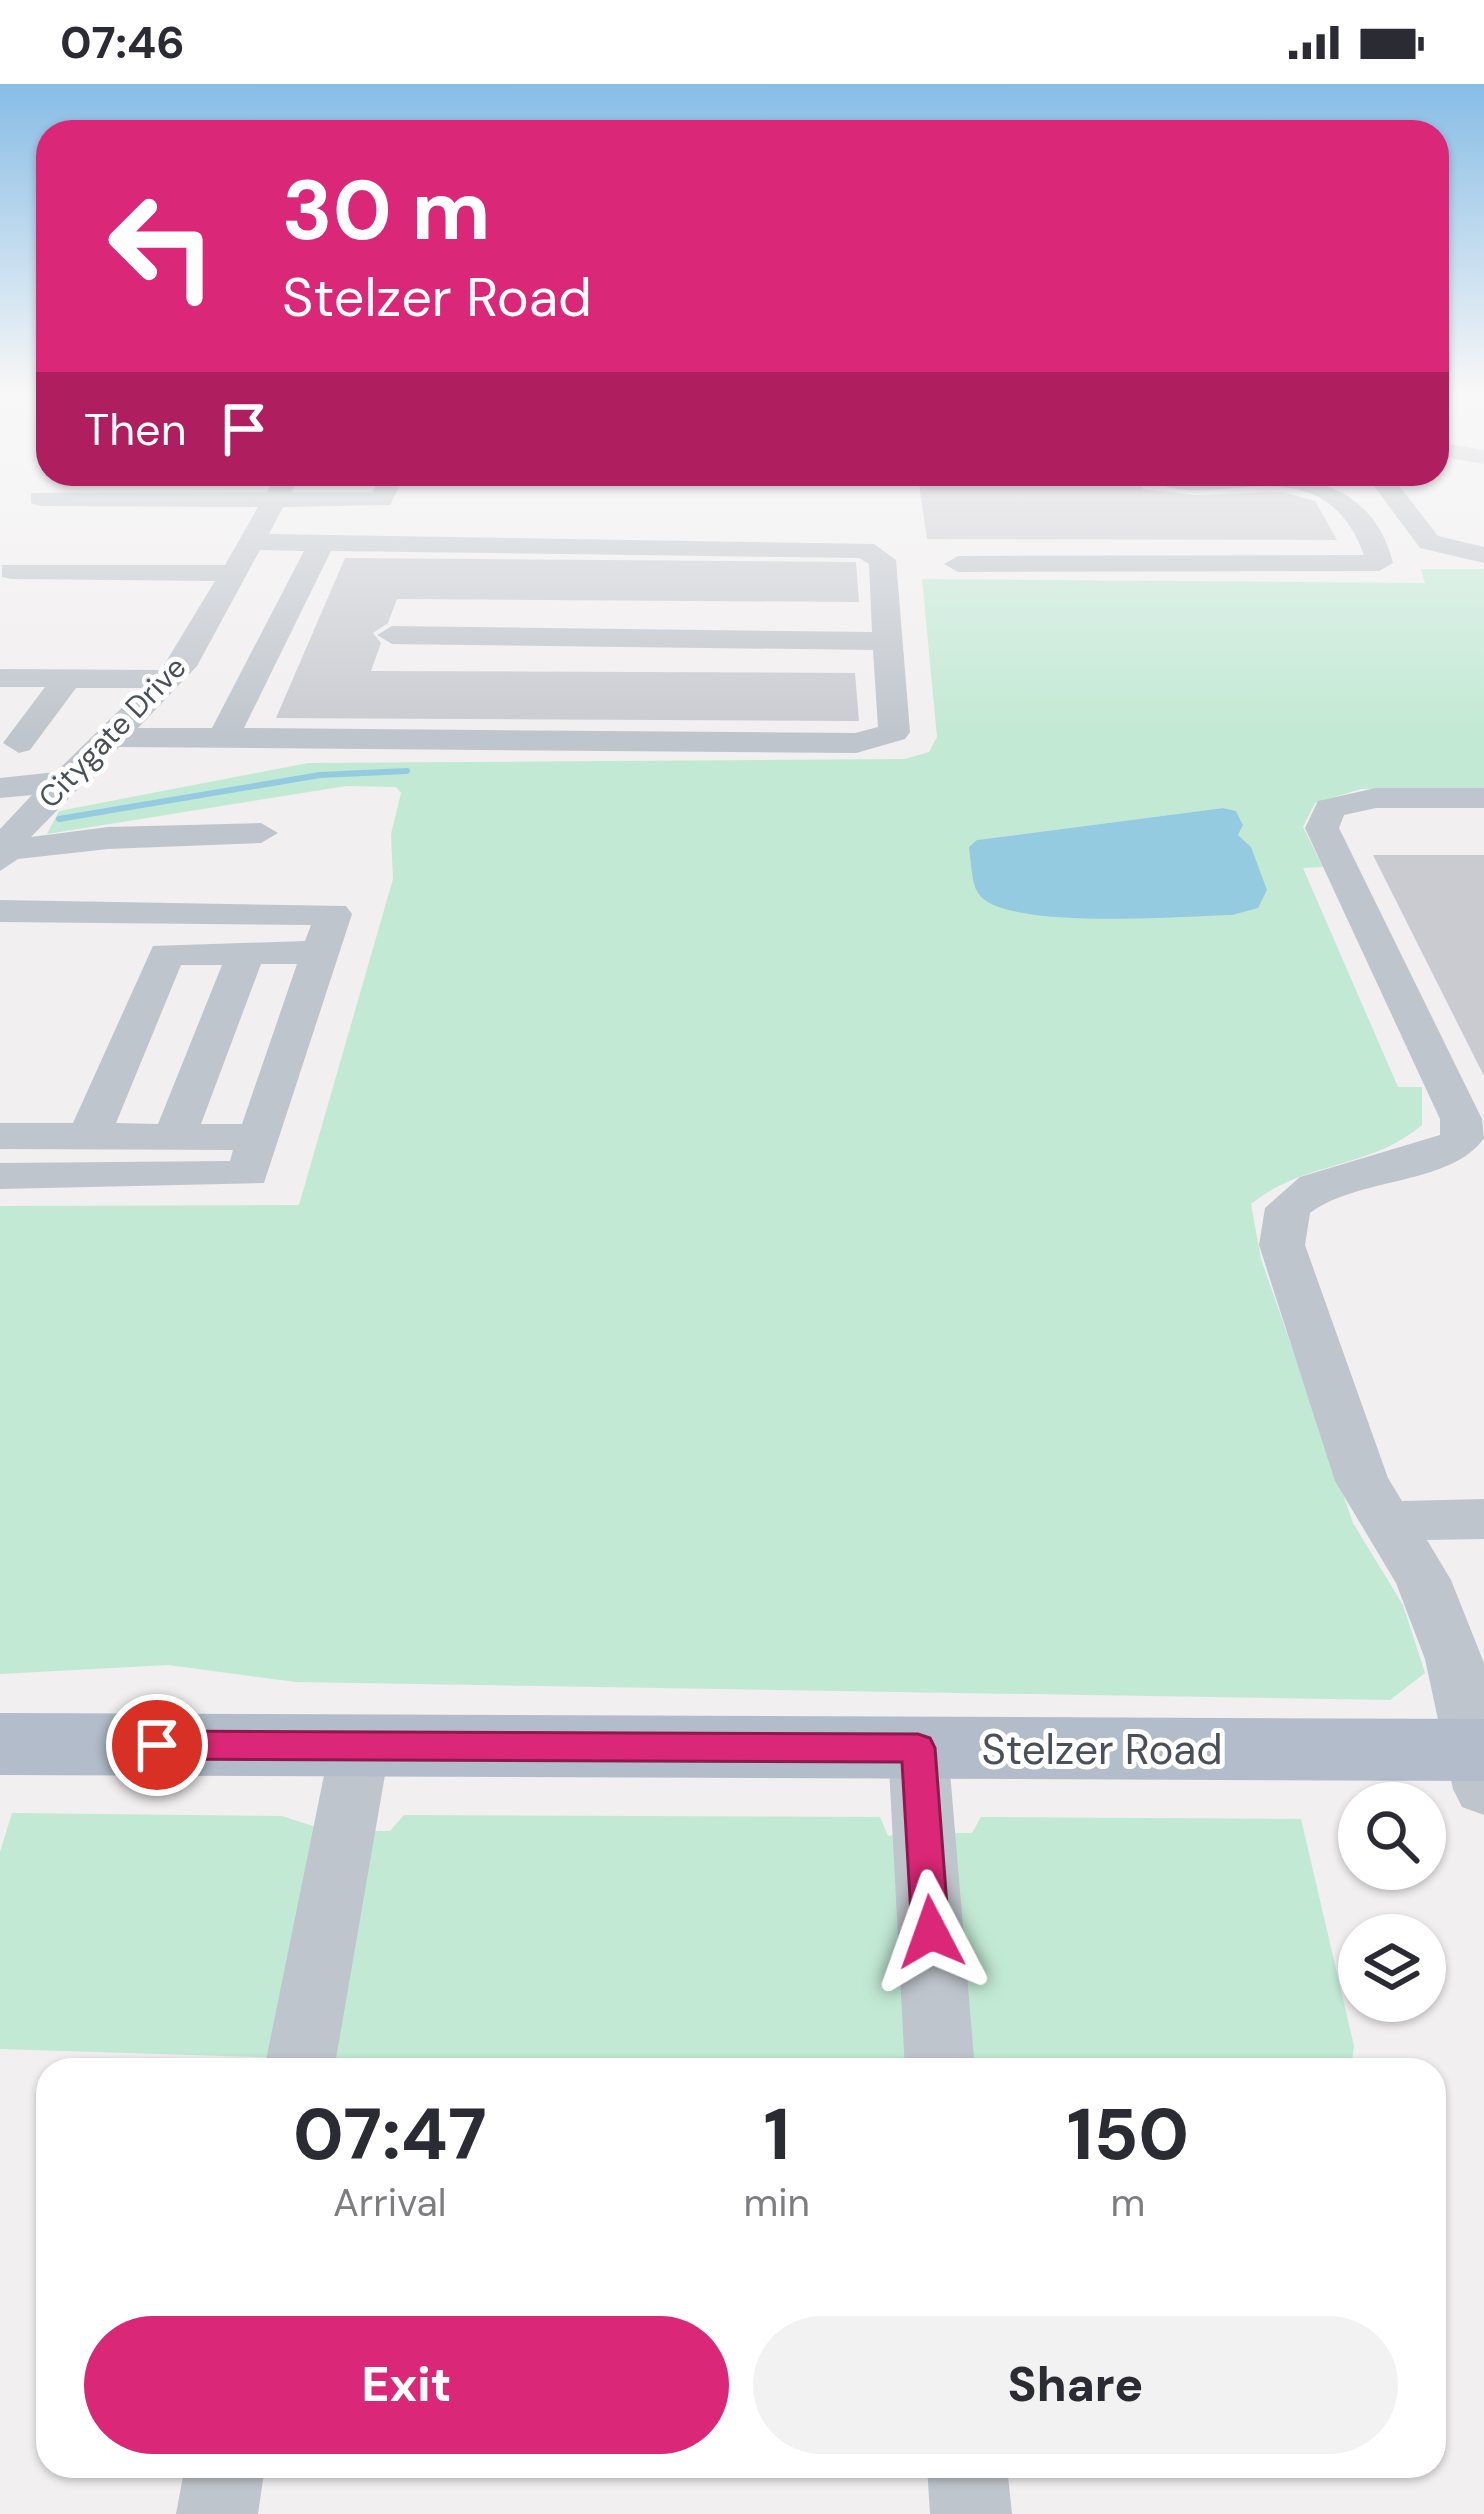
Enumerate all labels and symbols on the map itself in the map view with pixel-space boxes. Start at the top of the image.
street label: Citygate Drive [30,648,194,816]
pin [106,1694,208,1796]
street label: Stelzer Road [981,1722,1223,1777]
position arrow [868,1869,994,1995]

